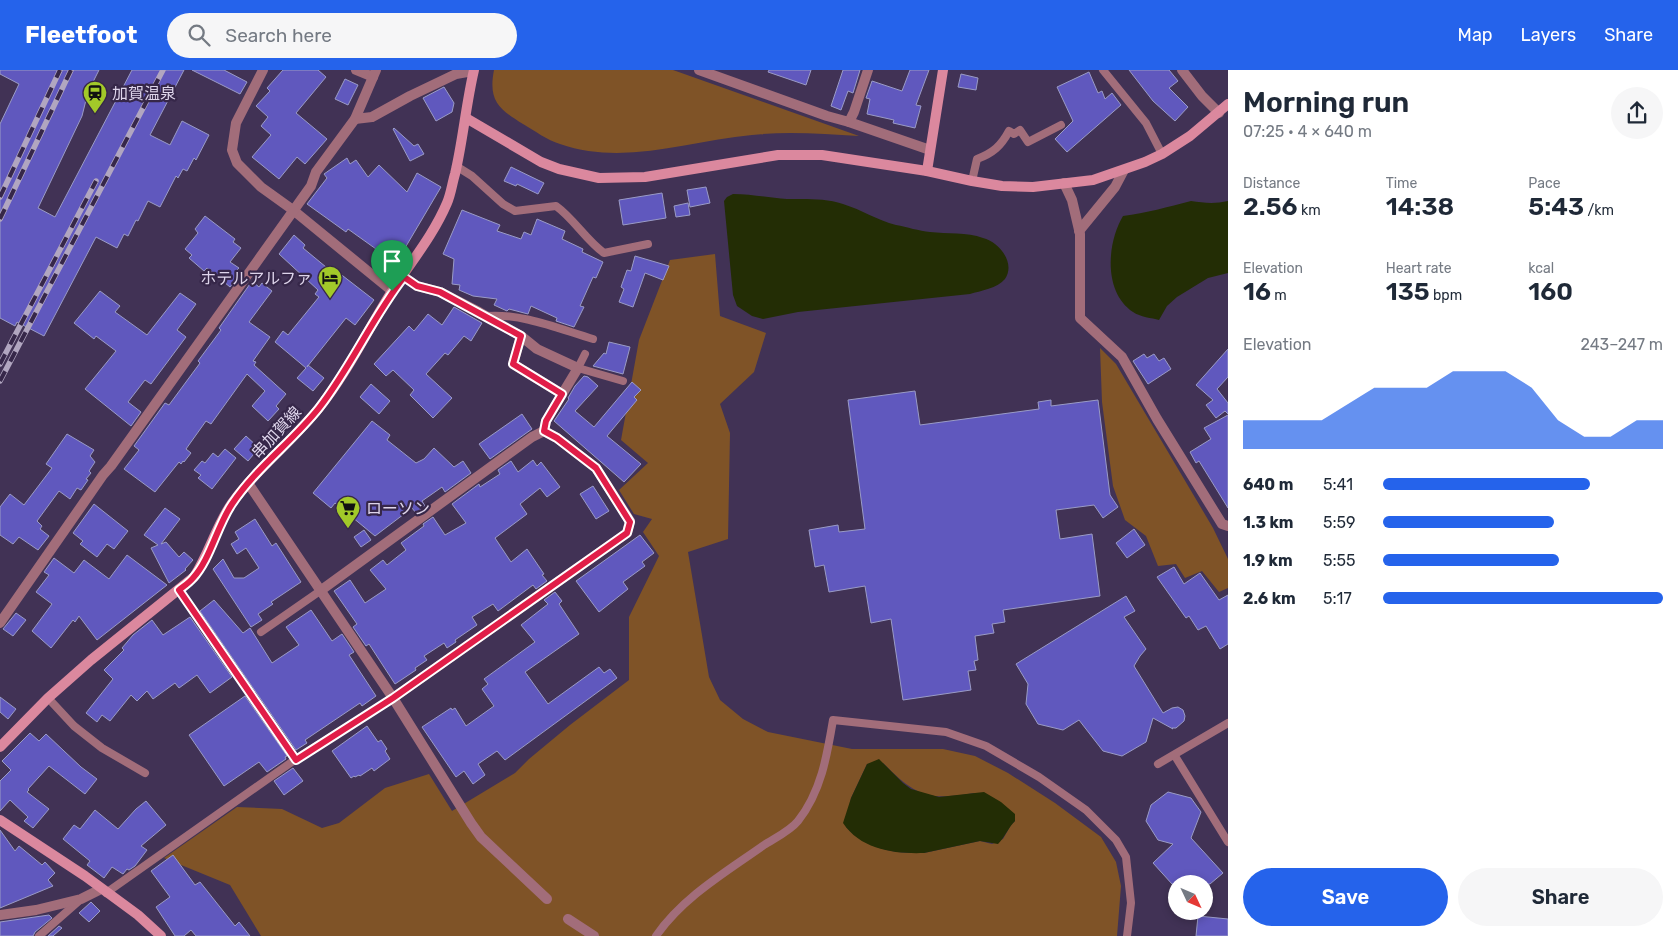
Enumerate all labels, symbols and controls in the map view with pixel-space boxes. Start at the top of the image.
search box [167,13,517,58]
text: Fleetfoot [25,21,137,49]
icon: search [185,21,213,49]
text: Search here [225,24,332,47]
text: Map [1458,24,1493,46]
text: Layers [1521,24,1576,46]
text: Share [1604,24,1653,46]
station icon: 加賀温泉 [82,80,108,114]
place label: 加賀温泉 [112,84,176,103]
text: Morning run [1243,86,1409,119]
button: share [1611,87,1663,139]
text: 07:25 · 4 × 640 m [1243,122,1372,141]
text: Distance [1243,175,1300,192]
text: Time [1386,175,1417,192]
text: Pace [1528,175,1560,192]
text: 2.56 [1243,192,1298,221]
text: 14:38 [1386,192,1454,221]
text: 5:43 [1528,192,1584,221]
text: km [1298,202,1321,219]
text: /km [1584,202,1614,219]
pin [371,240,413,291]
icon: arrive [378,247,406,275]
text: Elevation [1243,260,1303,277]
text: Heart rate [1386,260,1452,277]
text: kcal [1528,260,1554,277]
hotel icon: ホテルアルファ [317,265,343,299]
place label: ホテルアルファ [200,269,312,288]
text: 16 [1243,277,1271,306]
text: 135 [1386,277,1430,306]
text: 160 [1528,277,1573,306]
text: m [1271,287,1287,304]
text: bpm [1430,287,1462,304]
text: Elevation [1243,335,1312,354]
text: 243–247 m [1580,335,1663,354]
street label: 串加賀線 [248,402,305,462]
text: 640 m [1243,475,1293,494]
text: 5:41 [1323,475,1353,494]
supermarket icon: ローソン [335,495,361,529]
place label: ローソン [366,499,430,518]
text: 1.3 km [1243,513,1293,532]
text: 5:59 [1323,513,1356,532]
text: 1.9 km [1243,551,1293,570]
text: 5:55 [1323,551,1356,570]
text: 2.6 km [1243,589,1296,608]
text: 5:17 [1323,589,1352,608]
button: Save [1243,868,1448,926]
button: Share [1458,868,1663,926]
north arrow [1168,875,1212,920]
map controls [1168,875,1213,920]

